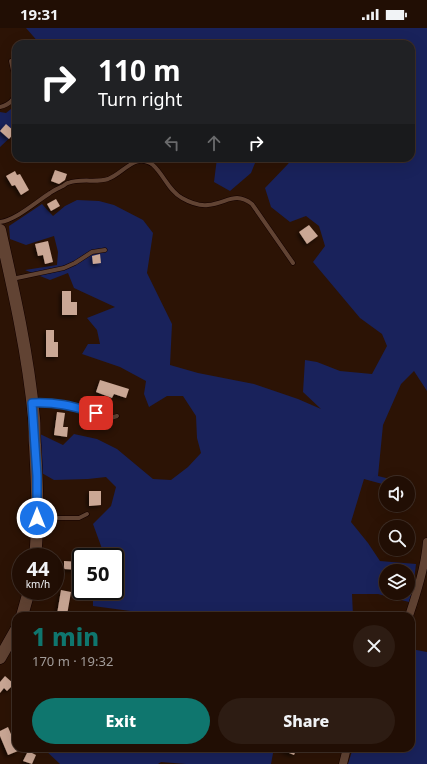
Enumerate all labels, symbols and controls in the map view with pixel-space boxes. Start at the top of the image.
text: 19:31 [20,4,59,24]
text: 110 m [98,51,181,89]
icon: right [32,56,84,108]
text: Turn right [98,87,182,111]
icon: left [161,132,183,154]
icon: ahead [203,132,225,154]
icon: right [245,132,267,154]
pin [79,396,113,430]
icon: arrive [85,402,107,424]
map controls [379,476,415,600]
button: sound [379,476,415,512]
position arrow [16,497,58,539]
button: search [379,520,415,556]
speed limit sign: 50 [72,548,124,600]
text: 44 [27,555,49,582]
button: layers [379,564,415,600]
text: km/h [26,577,50,591]
text: 1 min [32,620,99,653]
button: close [353,625,395,667]
text: 170 m · 19:32 [32,652,113,670]
button: Exit [32,698,210,744]
button: Share [218,698,395,744]

